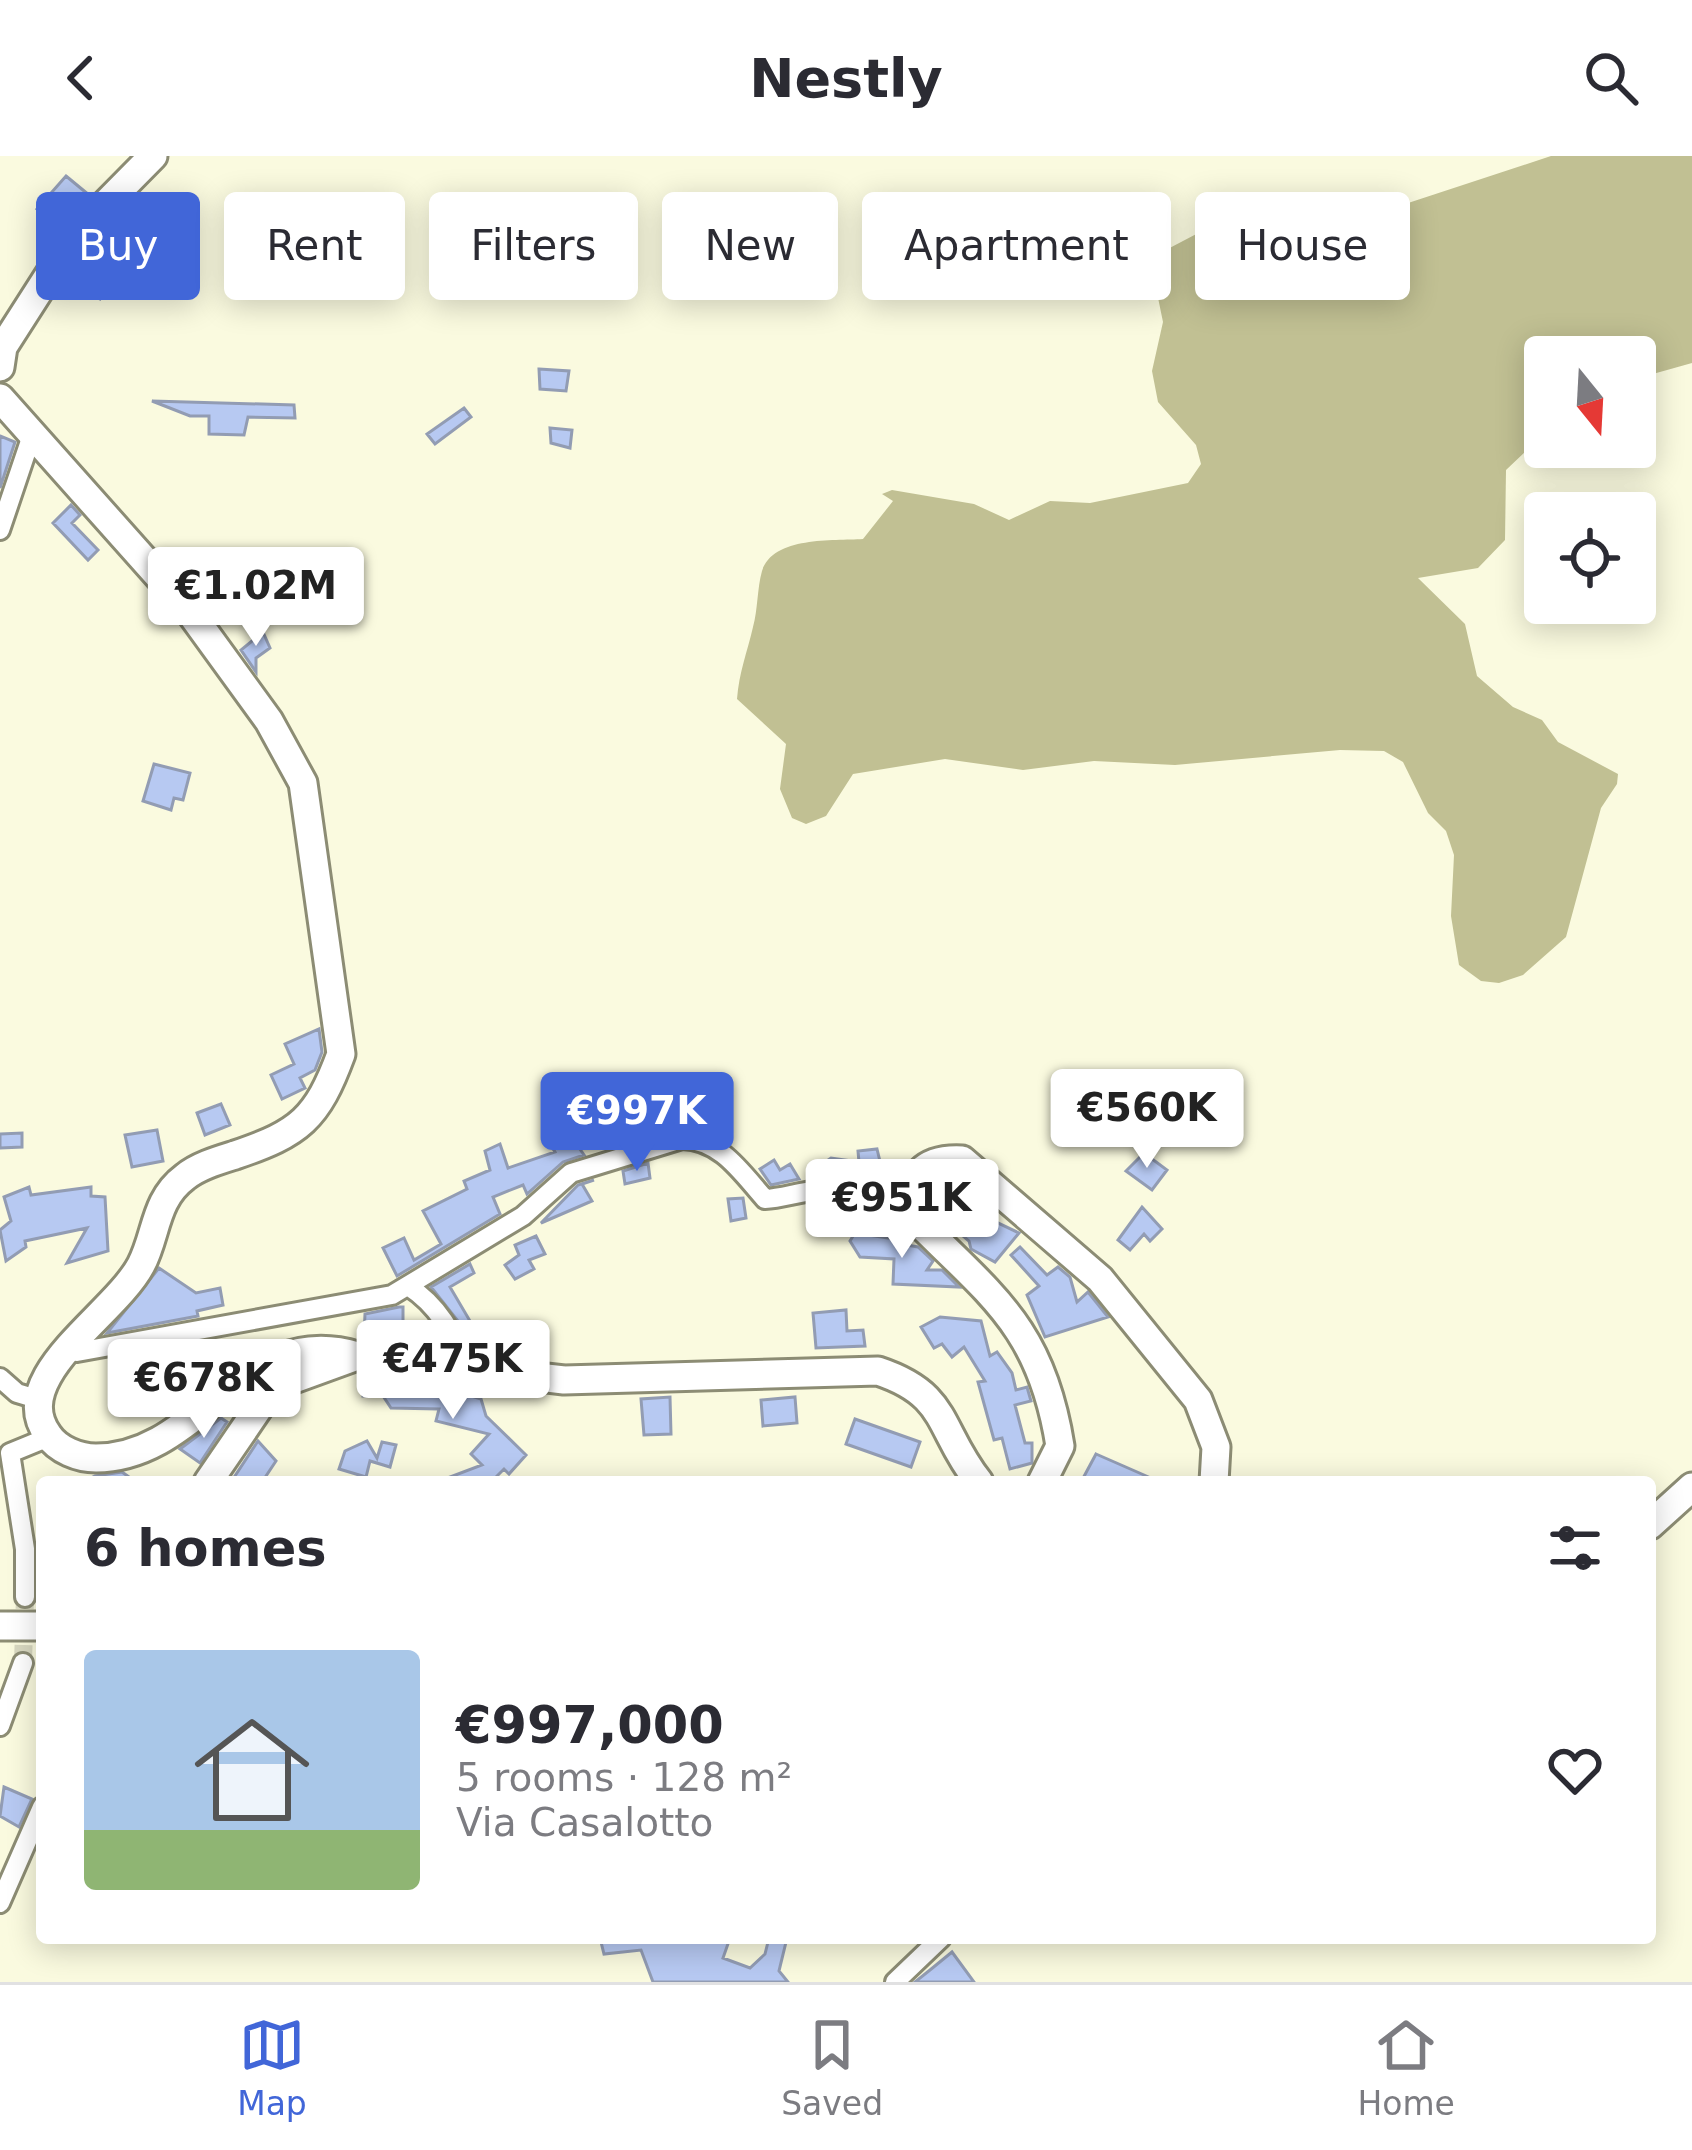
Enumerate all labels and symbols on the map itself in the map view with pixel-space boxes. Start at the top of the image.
north arrow [1524,336,1656,468]
pin: €1.02M [158,547,354,649]
pin: €560K [1063,1069,1231,1171]
pin: €997K [553,1072,721,1174]
pin: €951K [818,1159,986,1261]
pin: €475K [369,1320,537,1422]
pin: €678K [120,1339,288,1441]

